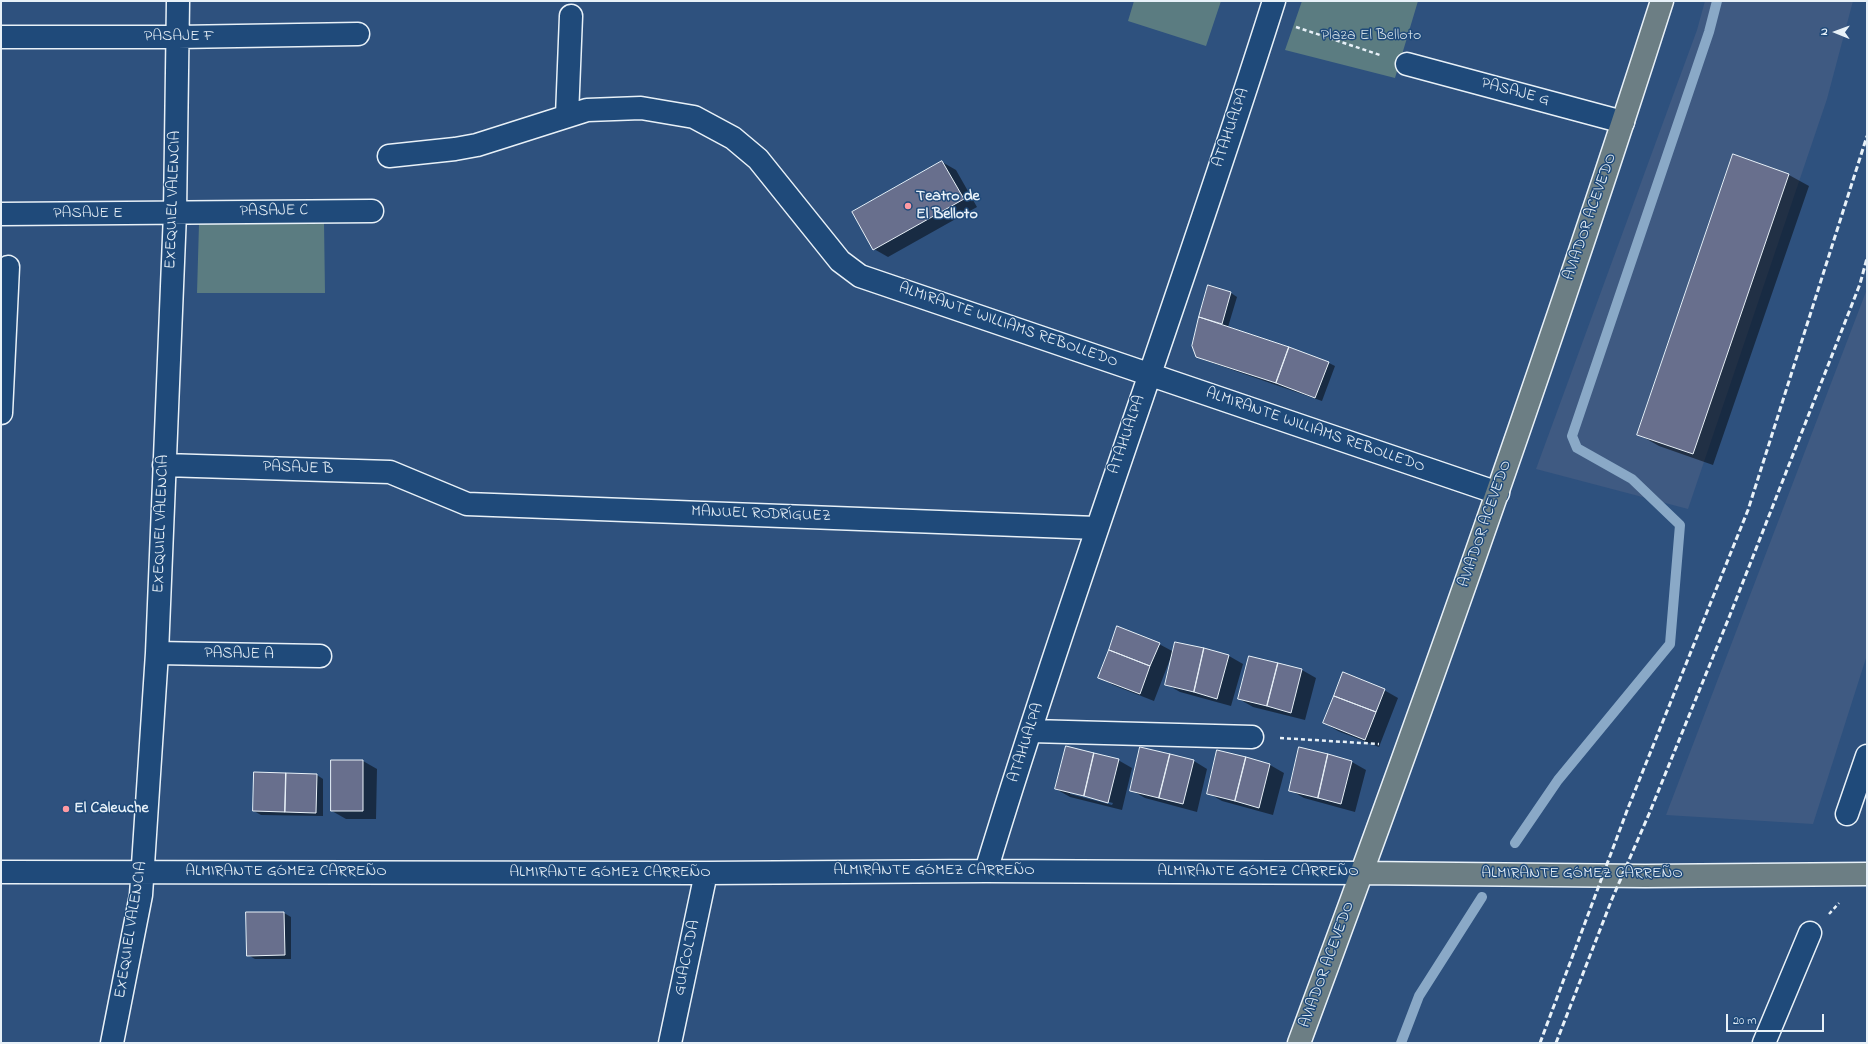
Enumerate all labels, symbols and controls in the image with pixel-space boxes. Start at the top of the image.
north arrow [1816,12,1856,52]
park label: Plaza El Belloto [1321,26,1421,46]
street label: PASAJE F [144,27,214,47]
text: N [1816,28,1832,36]
street label: PASAJE G [1479,75,1551,111]
street label: ATAHUALPA [1210,86,1254,170]
street label: EXEQUIEL VALENCIA [162,130,186,270]
street label: AVIADOR ACEVEDO [1560,151,1622,283]
place label: Teatro de El Belloto [916,187,980,225]
marker: Teatro de El Belloto [903,201,913,211]
street label: PASAJE C [240,202,308,222]
street label: PASAJE E [53,204,123,224]
street label: ALMIRANTE WILLIAMS REBOLLEDO [896,279,1120,373]
street label: ALMIRANTE WILLIAMS REBOLLEDO [1203,384,1427,478]
street label: ATAHUALPA [1106,393,1150,477]
street label: EXEQUIEL VALENCIA [150,454,174,594]
street label: PASAJE B [262,458,334,480]
street label: AVIADOR ACEVEDO [1455,458,1517,590]
street label: MANUEL RODRÍGUEZ [691,503,831,527]
street label: PASAJE A [204,645,274,665]
street label: ATAHUALPA [1005,701,1049,785]
place label: El Caleuche [74,799,149,819]
marker: El Caleuche [61,804,71,814]
street label: EXEQUIEL VALENCIA [112,860,152,1000]
street label: ALMIRANTE GÓMEZ CARREÑO [833,861,1035,881]
street label: ALMIRANTE GÓMEZ CARREÑO [185,862,387,882]
street label: ALMIRANTE GÓMEZ CARREÑO [1157,862,1359,882]
street label: ALMIRANTE GÓMEZ CARREÑO [509,863,711,883]
street label: ALMIRANTE GÓMEZ CARREÑO [1481,864,1683,884]
street label: AVIADOR ACEVEDO [1296,899,1360,1031]
street label: GUACOLDA [671,919,705,997]
scale bar [1728,1006,1826,1032]
text: 20 m [1733,1012,1756,1030]

